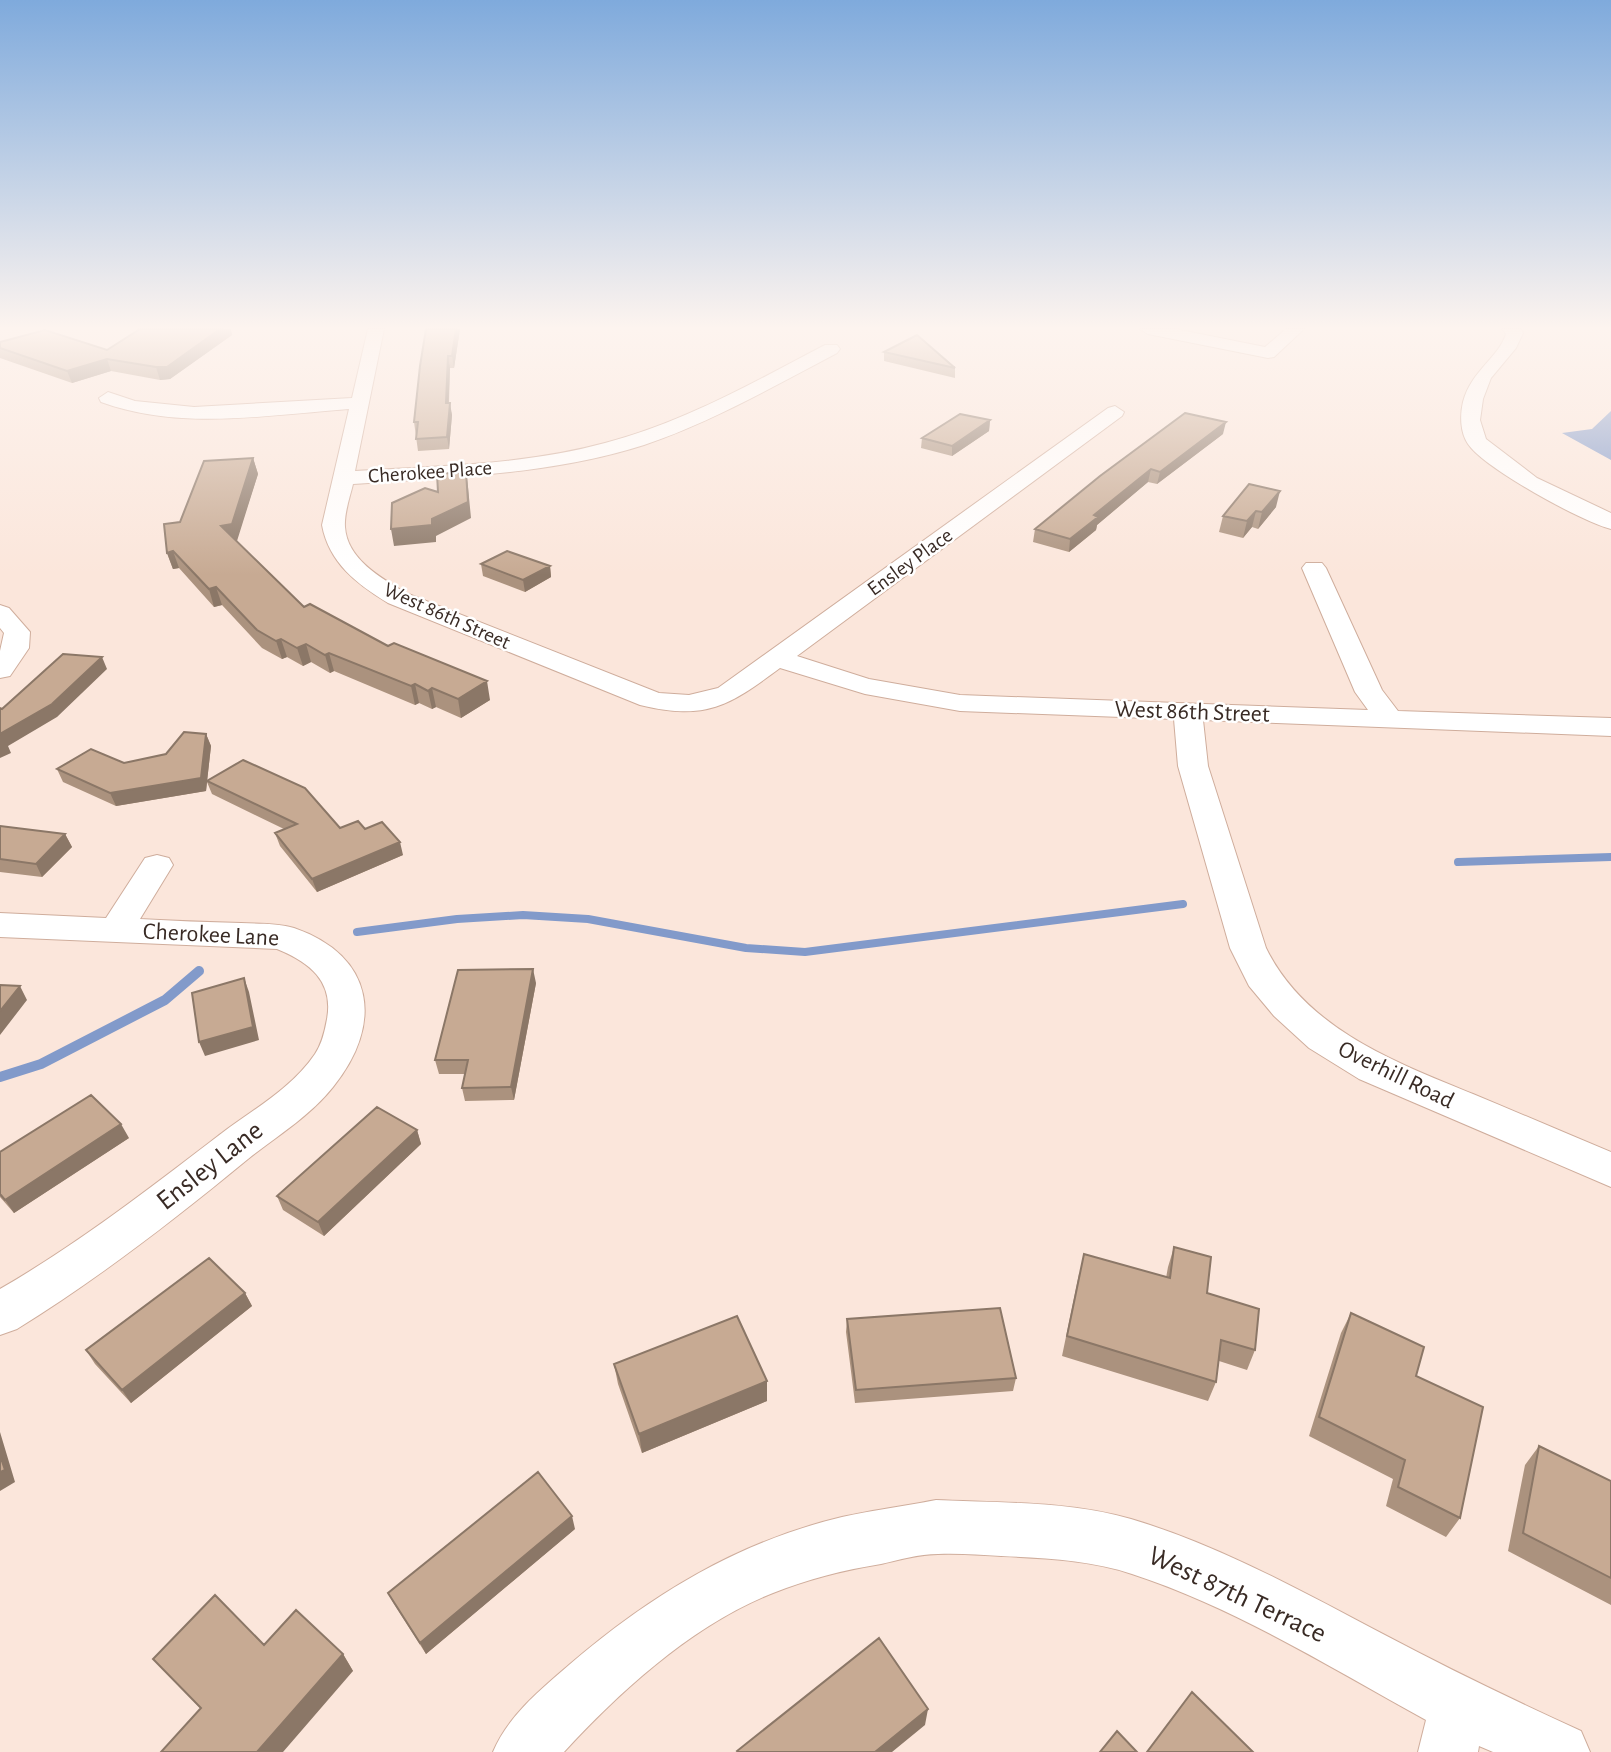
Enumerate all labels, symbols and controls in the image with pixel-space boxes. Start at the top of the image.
street label: Cherokee Place [367,457,493,487]
street label: Ensley Place [864,524,956,600]
street label: West 86th Street [381,579,514,653]
street label: West 86th Street [1114,697,1270,727]
street label: Cherokee Lane [142,919,280,951]
street label: Overhill Road [1334,1037,1458,1113]
street label: Ensley Lane [152,1116,268,1216]
street label: West 87th Terrace [1144,1542,1330,1648]

